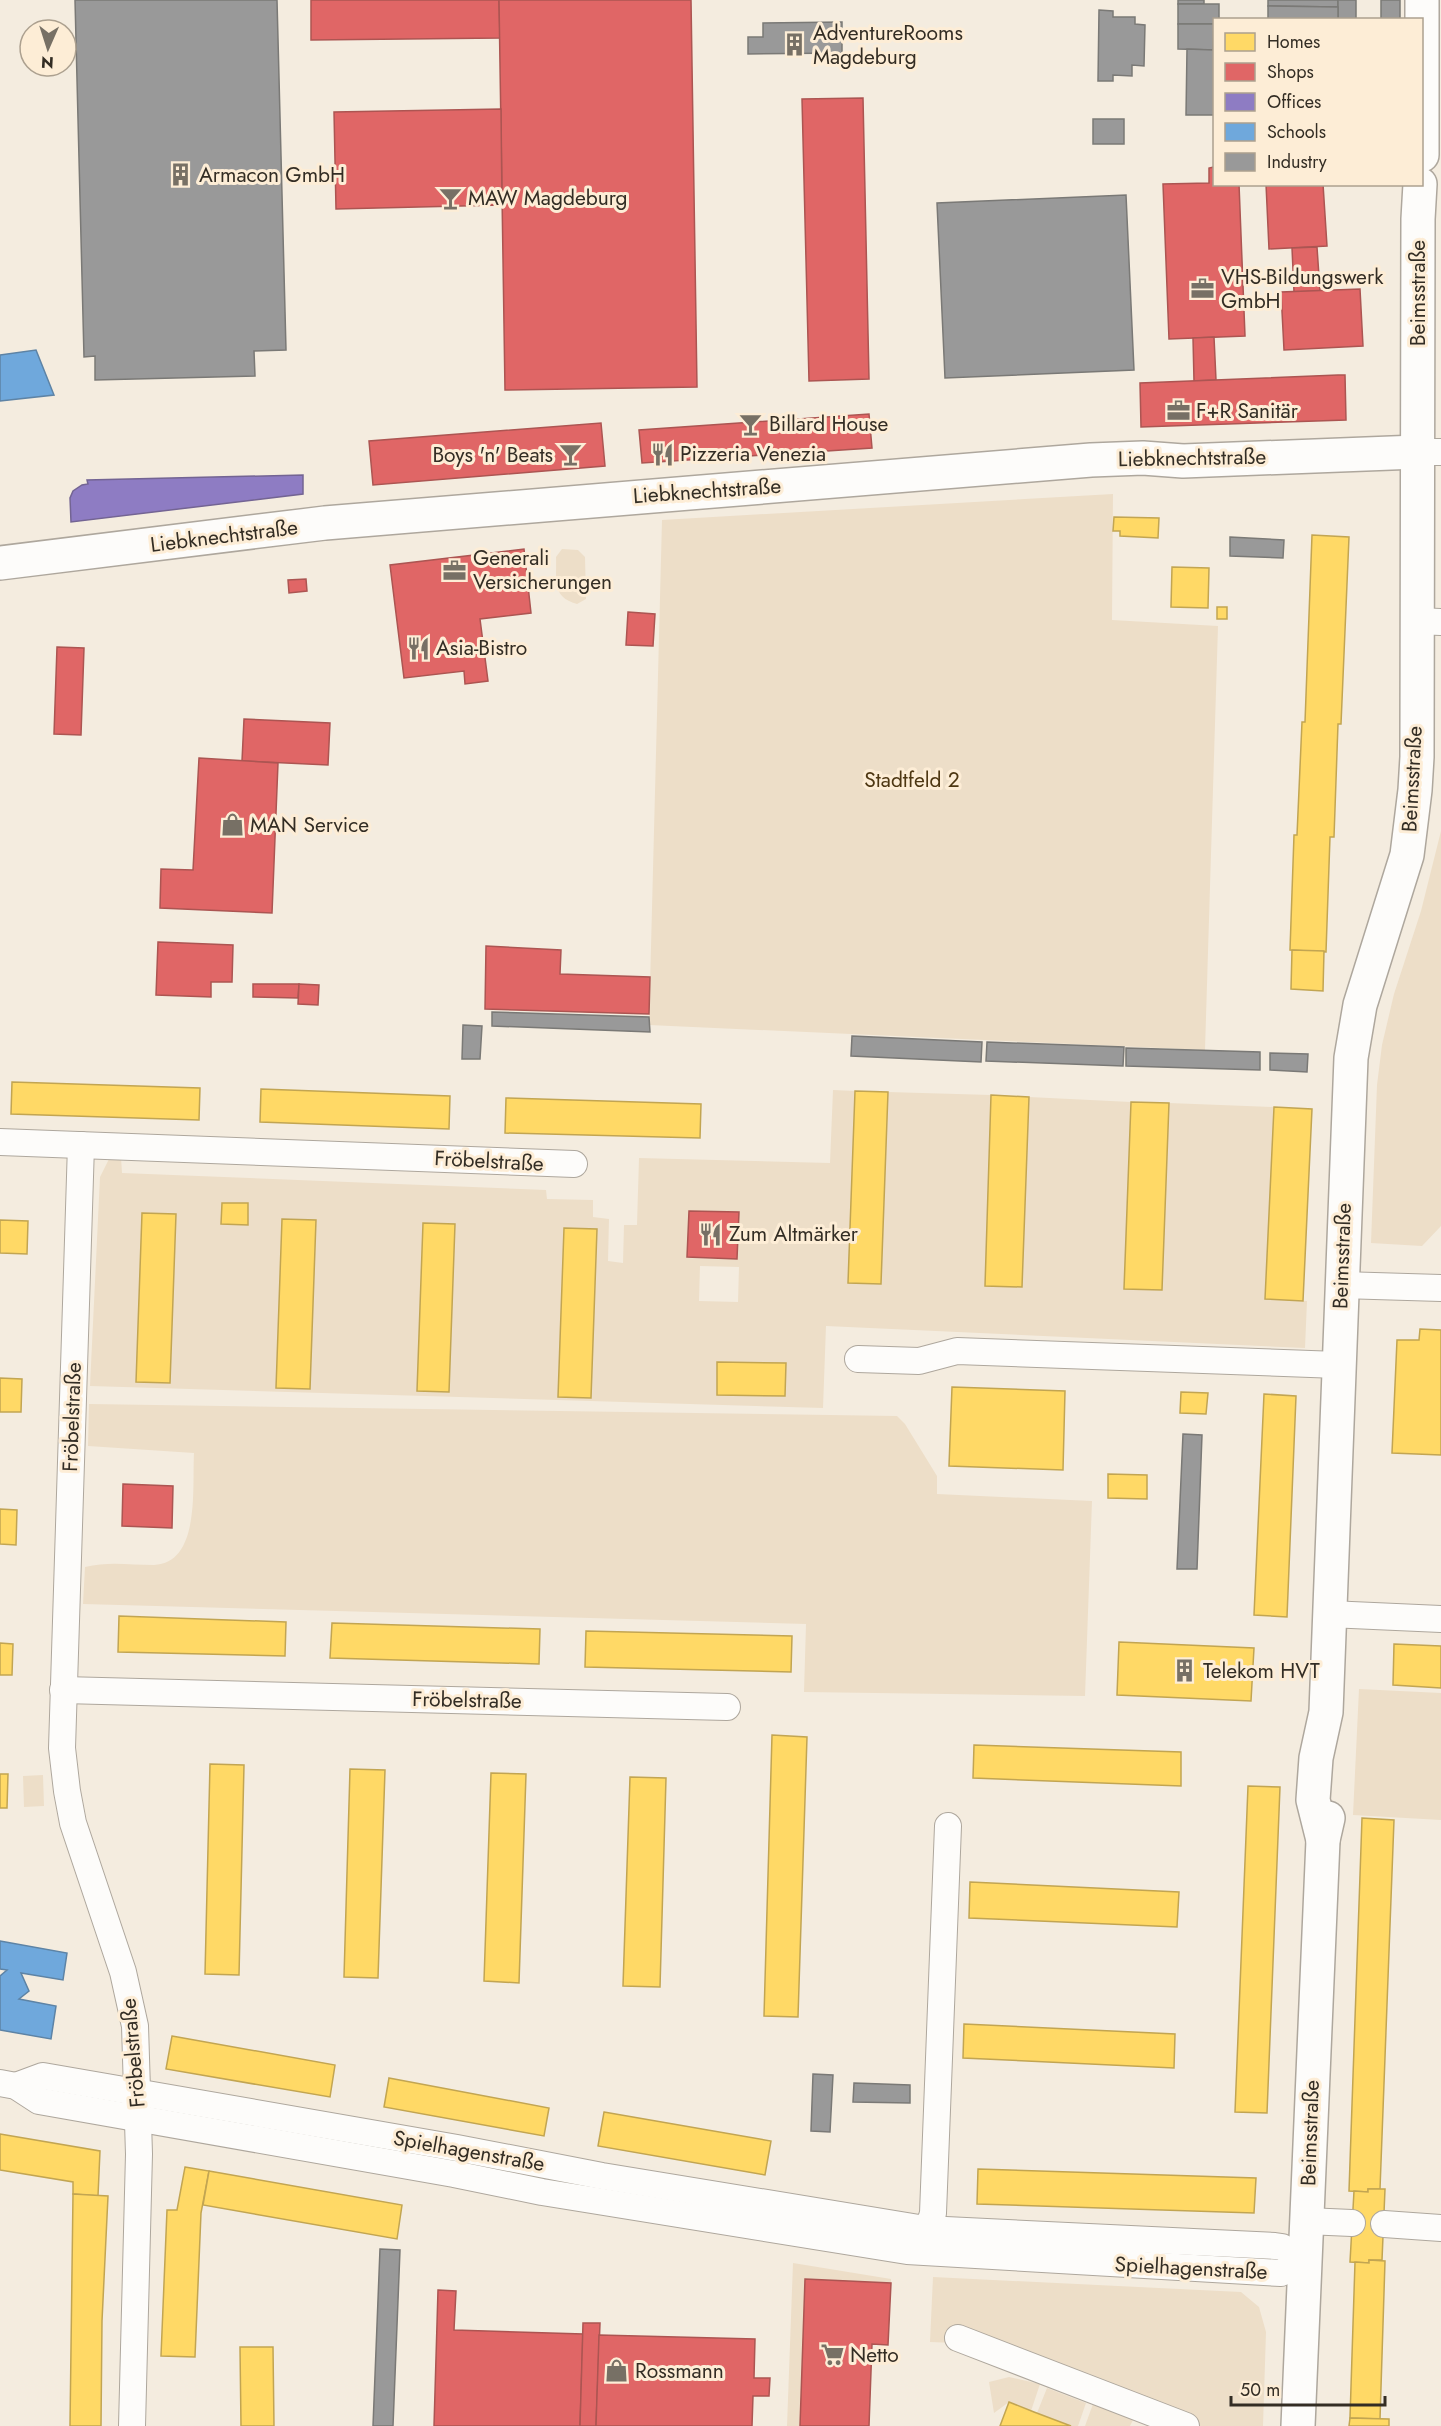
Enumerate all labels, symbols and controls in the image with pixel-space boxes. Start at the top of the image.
north arrow [18,18,78,78]
place label: AdventureRooms Magdeburg [813,18,963,72]
legend [1213,18,1423,186]
text: Homes [1267,29,1320,55]
building icon: AdventureRooms Magdeburg [782,32,808,58]
text: N [40,51,54,74]
text: Shops [1267,59,1314,85]
text: Offices [1267,89,1321,115]
text: Schools [1267,119,1326,145]
text: Industry [1267,149,1327,175]
place label: Armacon GmbH [199,160,345,190]
building icon: Armacon GmbH [168,162,194,188]
place label: MAW Magdeburg [468,183,628,213]
bar icon: MAW Magdeburg [437,185,463,211]
street label: Beimsstraße [1403,240,1433,346]
place label: VHS-Bildungswerk GmbH [1221,262,1384,316]
office icon: VHS-Bildungswerk GmbH [1190,276,1216,302]
place label: F+R Sanitär [1196,396,1299,426]
office icon: F+R Sanitär [1165,398,1191,424]
place label: Billard House [769,409,888,439]
bar icon: Billard House [738,411,764,437]
place label: Pizzeria Venezia [680,439,826,469]
place label: Boys 'n' Beats [432,440,553,470]
restaurant icon: Pizzeria Venezia [649,441,675,467]
bar icon: Boys 'n' Beats [558,442,584,468]
street label: Liebknechtstraße [1118,442,1267,474]
street label: Liebknechtstraße [632,471,782,511]
street label: Liebknechtstraße [149,512,300,560]
place label: Generali Versicherungen [473,543,612,597]
office icon: Generali Versicherungen [442,557,468,583]
place label: Asia-Bistro [436,633,527,663]
restaurant icon: Asia-Bistro [405,635,431,661]
street label: Beimsstraße [1394,725,1430,833]
park label: Stadtfeld 2 [864,765,960,795]
place label: MAN Service [250,810,369,840]
shop icon: MAN Service [219,812,245,838]
street label: Fröbelstraße [434,1143,545,1179]
street label: Beimsstraße [1325,1202,1359,1310]
place label: Zum Altmärker [729,1219,859,1249]
restaurant icon: Zum Altmärker [698,1221,724,1247]
street label: Fröbelstraße [55,1362,89,1472]
place label: Telekom HVT [1203,1656,1320,1686]
building icon: Telekom HVT [1172,1658,1198,1684]
street label: Fröbelstraße [412,1684,522,1716]
street label: Fröbelstraße [113,1997,153,2109]
street label: Beimsstraße [1293,2079,1327,2187]
street label: Spielhagenstraße [391,2123,547,2179]
street label: Spielhagenstraße [1114,2249,1268,2287]
place label: Netto [850,2340,899,2370]
supermarket icon: Netto [819,2342,845,2368]
place label: Rossmann [635,2356,724,2386]
shop icon: Rossmann [604,2358,630,2384]
scale bar [1231,2369,1386,2407]
text: 50 m [1240,2377,1280,2403]

